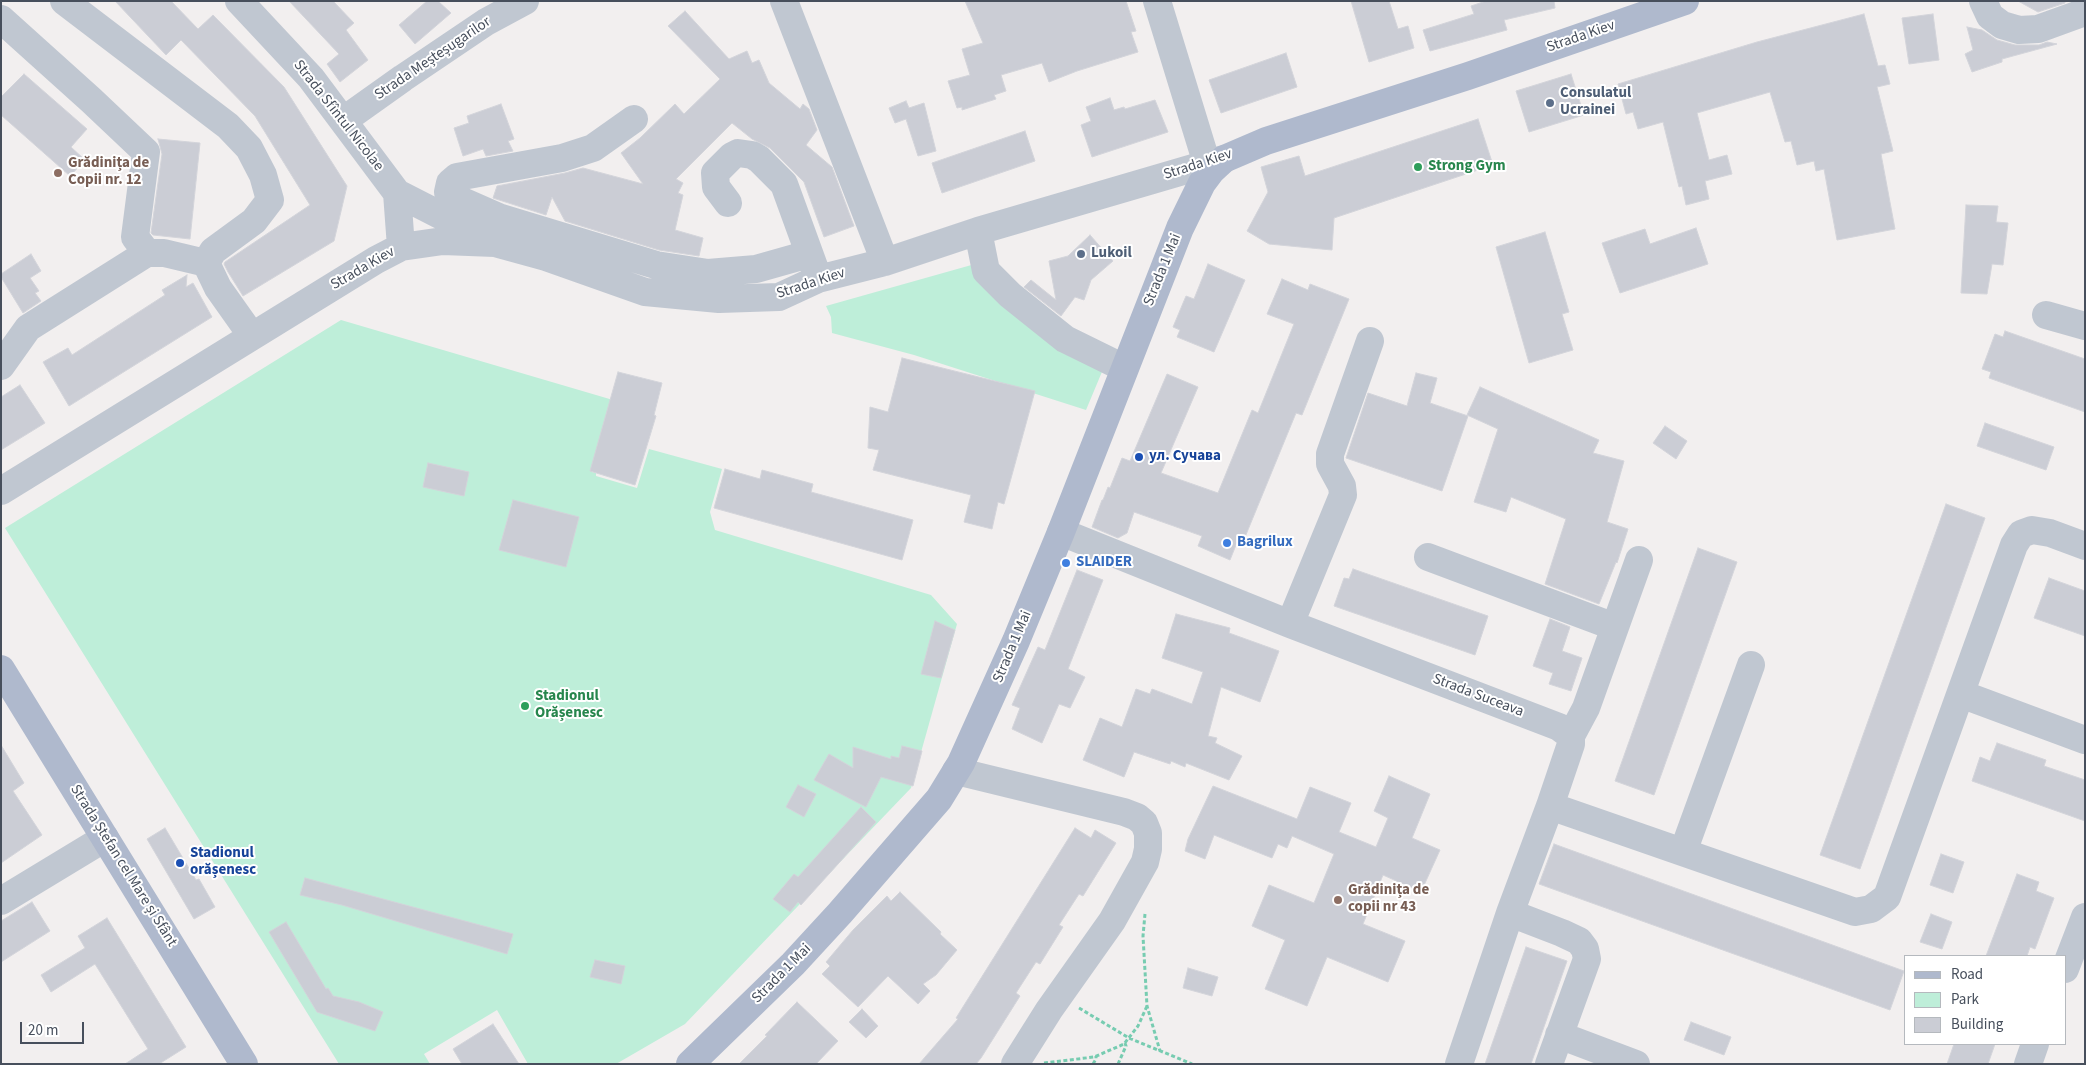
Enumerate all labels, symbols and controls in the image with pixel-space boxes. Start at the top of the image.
street label: Strada Meșteșugarilor [372,14,494,104]
street label: Strada Kiev [1545,17,1617,57]
street label: Strada Sfîntul Nicolae [289,57,387,175]
place label: Consulatul Ucrainei [1560,85,1631,120]
marker: Consulatul Ucrainei [1544,97,1556,109]
street label: Strada Kiev [1161,145,1235,185]
place label: Grădinița de Copii nr. 12 [68,155,149,190]
place label: Strong Gym [1428,158,1506,176]
marker: Strong Gym [1412,161,1424,173]
marker: Grădinița de Copii nr. 12 [52,167,64,179]
street label: Strada 1 Mai [1140,231,1186,309]
street label: Strada Kiev [328,243,398,295]
place label: Lukoil [1091,245,1132,263]
marker: Lukoil [1075,248,1087,260]
street label: Strada Kiev [774,264,848,304]
place label: ул. Сучава [1149,448,1221,466]
marker: ул. Сучава [1133,451,1145,463]
place label: Bagrilux [1237,534,1293,552]
marker: Bagrilux [1221,537,1233,549]
place label: SLAIDER [1076,554,1132,572]
marker: SLAIDER [1060,557,1072,569]
street label: Strada 1 Mai [990,608,1036,686]
street label: Strada Suceava [1430,670,1526,722]
place label: Stadionul Orășenesc [535,688,603,723]
marker: Stadionul Orășenesc [519,700,531,712]
street label: Strada Ștefan cel Mare și Sfânt [66,782,180,950]
place label: Stadionul orășenesc [190,845,256,880]
marker: Stadionul orășenesc [174,857,186,869]
place label: Grădinița de copii nr 43 [1348,882,1429,917]
marker: Grădinița de copii nr 43 [1332,894,1344,906]
street label: Strada 1 Mai [749,941,815,1007]
legend [1904,955,2066,1045]
text: Road [1951,964,1983,985]
text: Park [1951,989,1979,1010]
scale bar [22,1012,86,1044]
text: Building [1951,1014,2003,1035]
text: 20 m [28,1020,58,1041]

